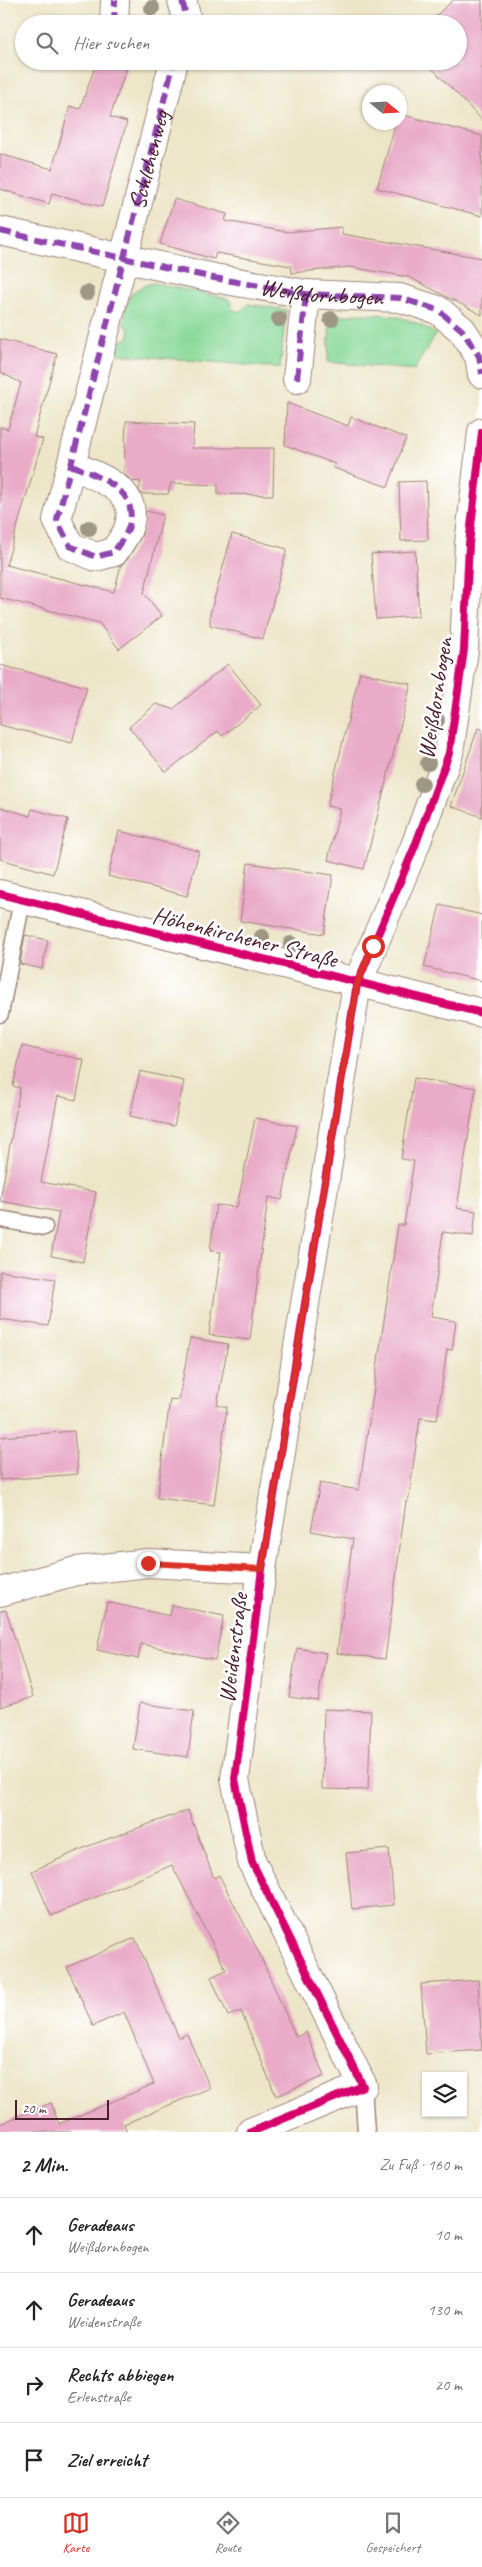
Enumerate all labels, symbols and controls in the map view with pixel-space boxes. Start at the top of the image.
search box [15,15,467,70]
icon: search [33,29,61,57]
text: Hier suchen [73,31,149,55]
north arrow [362,85,407,130]
street label: Schlehenweg [122,106,176,212]
street label: Weißdornbogen [258,271,385,312]
street label: Weißdornbogen [411,634,460,761]
street label: Höhenkirchener Straße [150,900,342,975]
route start [362,935,385,958]
route end [137,1552,160,1575]
street label: Weidenstraße [211,1589,255,1705]
map controls [422,2072,467,2117]
button: layers [422,2072,467,2117]
scale bar [15,2097,109,2120]
text: 20 m [22,2100,46,2117]
text: 2 Min. [20,2152,68,2178]
text: Zu Fuß · 160 m [379,2155,462,2175]
text: Geradeaus [67,2213,134,2237]
icon: ahead [20,2221,48,2249]
text: 10 m [435,2225,462,2245]
text: Weißdornbogen [67,2237,149,2257]
text: Geradeaus [67,2288,134,2312]
icon: ahead [20,2296,48,2324]
text: 130 m [428,2300,462,2320]
text: Weidenstraße [67,2312,141,2332]
text: Rechts abbiegen [67,2363,173,2387]
icon: right [20,2371,48,2399]
text: 20 m [435,2375,462,2395]
text: Erlenstraße [67,2387,131,2407]
icon: arrive [20,2446,48,2474]
text: Ziel erreicht [67,2448,147,2472]
tab: Karte [62,2509,90,2556]
tab: Route [214,2509,242,2556]
tab: Gespeichert [366,2509,420,2556]

